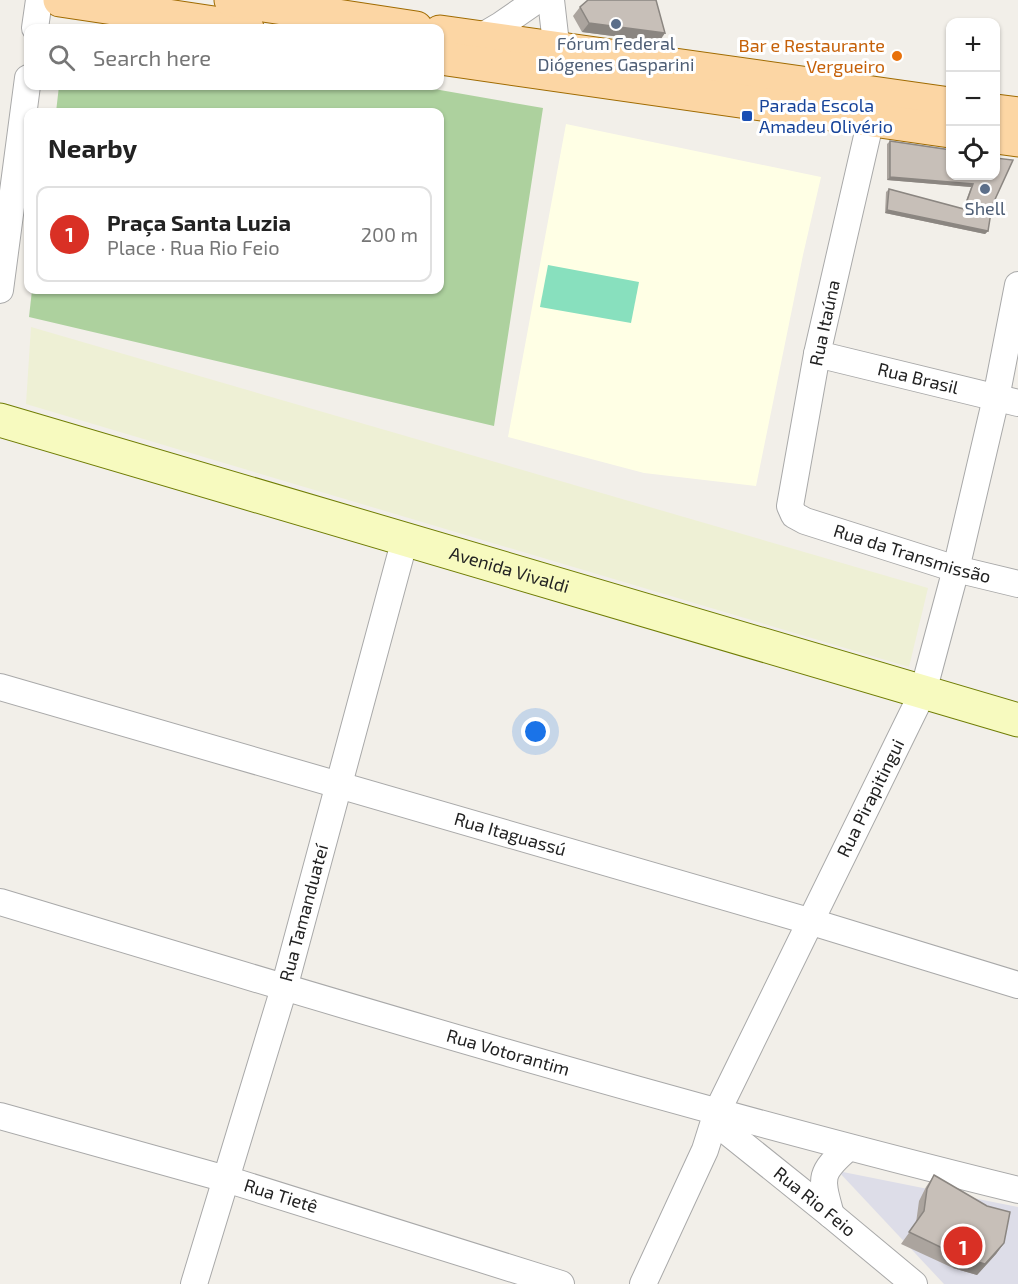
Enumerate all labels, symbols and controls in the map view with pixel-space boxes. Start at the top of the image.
marker: Fórum Federal Diógenes Gasparini [609,17,623,31]
map controls [946,18,1000,180]
button: + [946,18,1000,72]
search box [24,24,444,90]
place label: Fórum Federal Diógenes Gasparini [538,32,694,75]
place label: Bar e Restaurante Vergueiro [738,34,885,77]
icon: search [45,41,78,74]
text: Search here [93,44,211,70]
marker: Bar e Restaurante Vergueiro [890,49,904,63]
button: − [946,72,1000,126]
place label: Parada Escola Amadeu Olivério [759,94,893,137]
marker: Parada Escola Amadeu Olivério [740,109,754,123]
button: locate [946,126,1000,180]
text: Nearby [48,132,137,163]
marker: Shell [978,182,992,196]
place label: Shell [965,197,1006,219]
text: Praça Santa Luzia [107,209,291,235]
text: 1 [65,222,74,246]
text: 200 m [361,222,418,246]
text: Place · Rua Rio Feio [107,235,280,259]
street label: Rua Itaúna [804,278,844,368]
street label: Rua Brasil [876,357,962,398]
street label: Rua da Transmissão [831,519,993,587]
street label: Avenida Vivaldi [447,541,572,597]
your location [521,717,550,746]
street label: Rua Pirapitingui [832,735,908,861]
street label: Rua Itaguassú [452,807,569,860]
street label: Rua Tamanduateí [274,841,332,984]
street label: Rua Votorantim [444,1024,572,1080]
street label: Rua Rio Feio [770,1161,860,1241]
street label: Rua Tietê [241,1173,321,1217]
pin: 1 [944,1224,982,1268]

